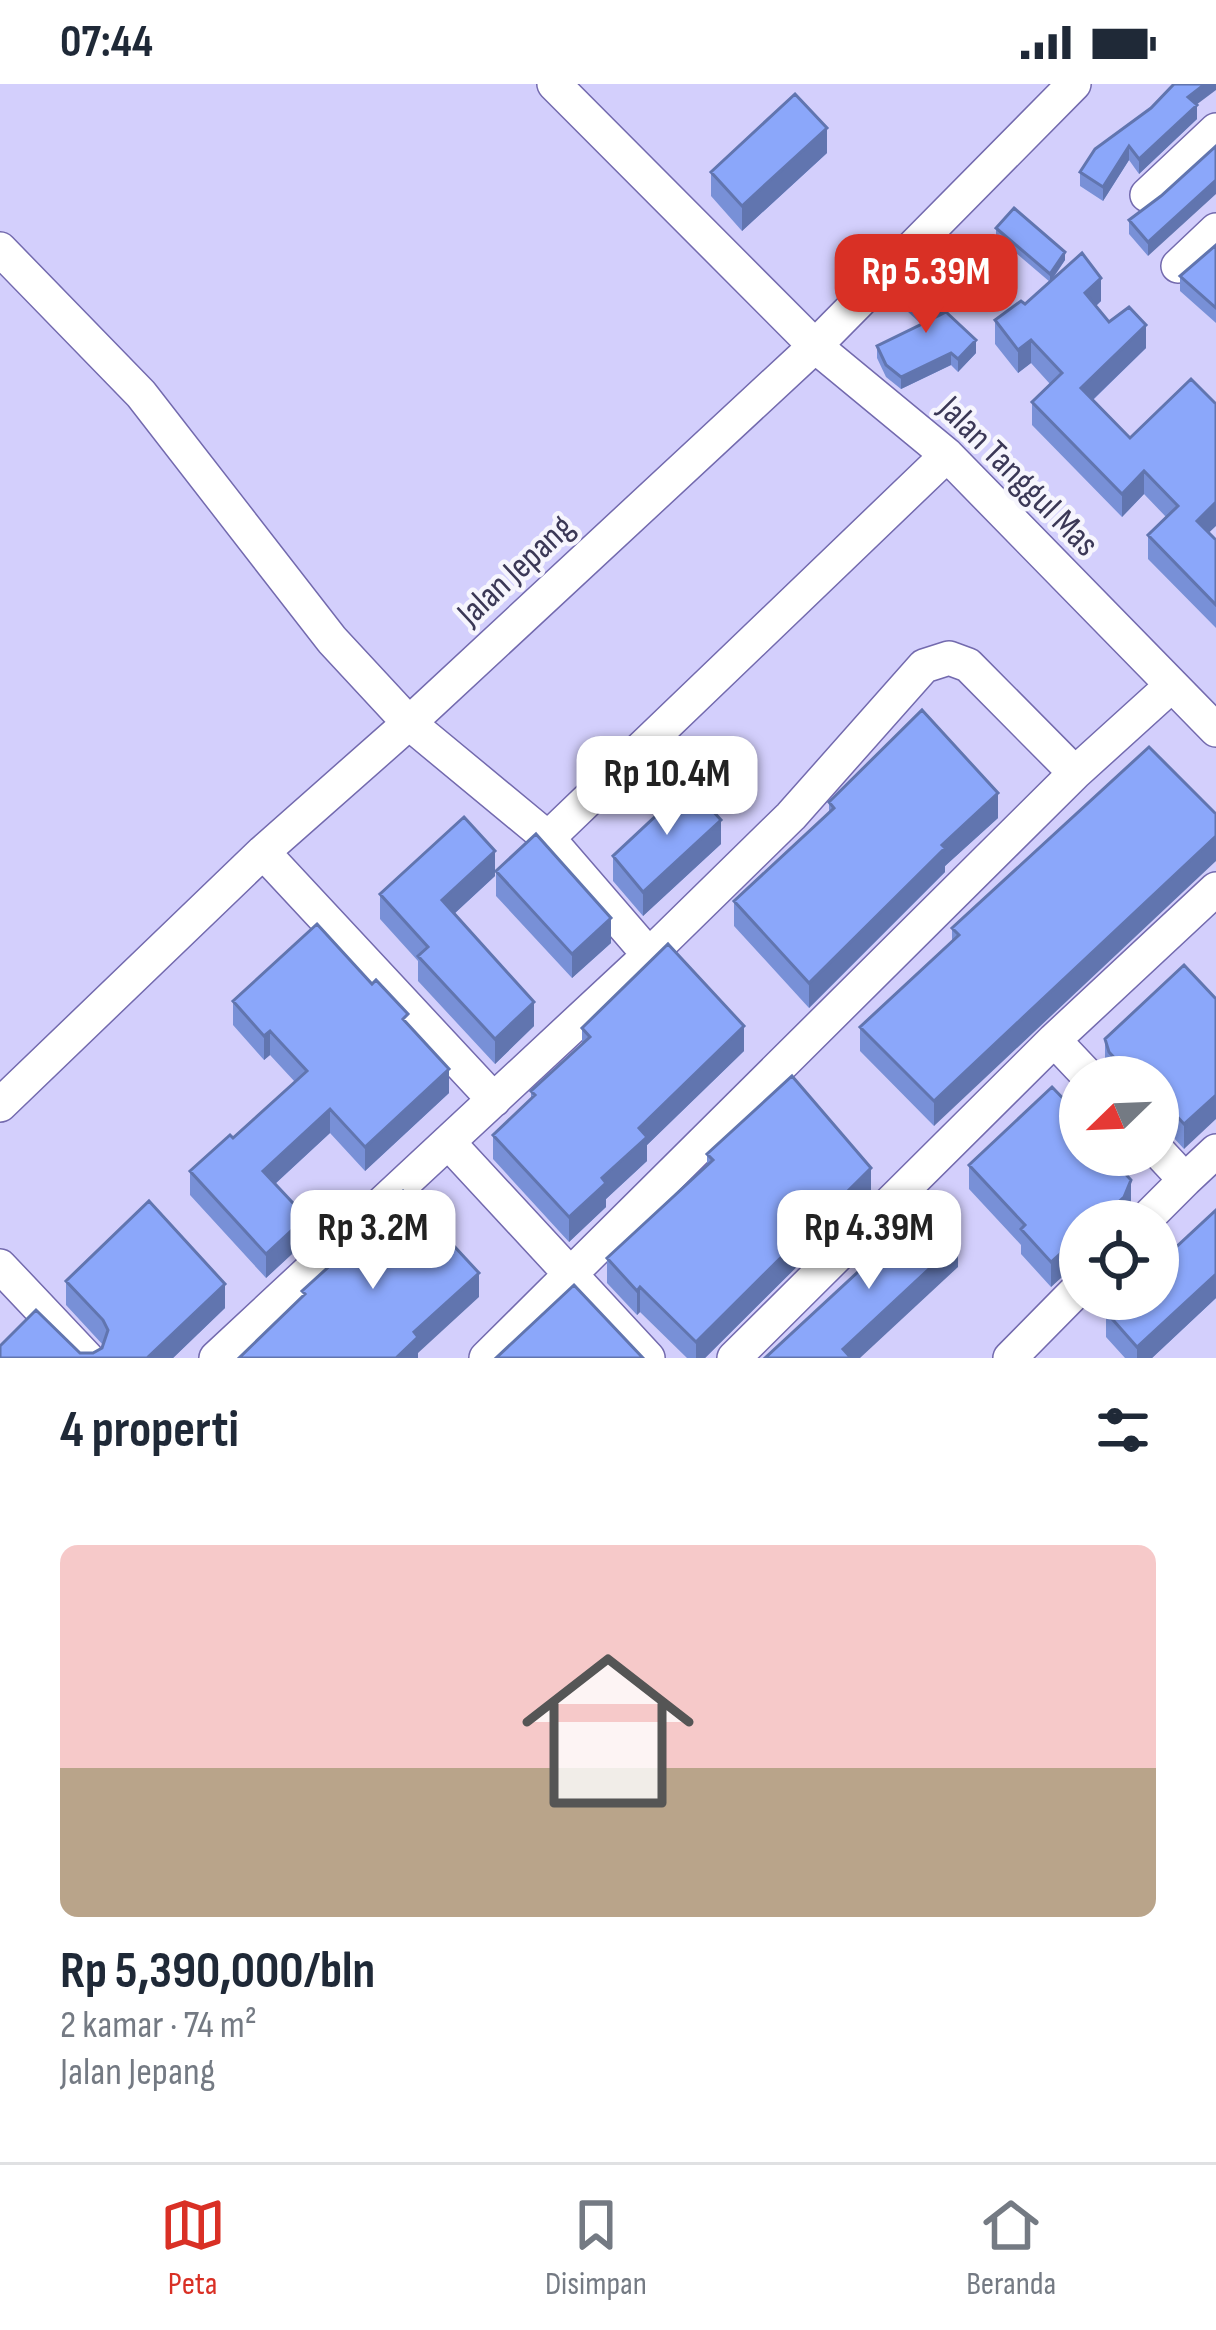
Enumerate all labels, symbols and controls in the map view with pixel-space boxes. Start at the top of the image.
text: 07:44 [60,15,153,70]
pin: Rp 5.39M [802,234,1050,336]
text: Rp 5.39M [862,249,990,296]
street label: Jalan Tanggul Mas [928,387,1107,566]
street label: Jalan Jepang [448,506,583,636]
pin: Rp 10.4M [543,736,791,838]
text: Rp 10.4M [604,751,730,798]
north arrow [1059,1056,1179,1176]
map controls [1059,1056,1179,1320]
pin: Rp 3.2M [262,1190,484,1292]
pin: Rp 4.39M [745,1190,993,1292]
button: locate [1059,1200,1179,1320]
text: Rp 3.2M [318,1205,428,1252]
text: Rp 4.39M [804,1205,934,1252]
icon: filters [1090,1397,1156,1463]
text: 4 properti [60,1400,239,1461]
icon: home [500,1623,716,1839]
text: Rp 5,390,000/bln [60,1941,375,2002]
text: 2 kamar · 74 m² [60,2002,257,2049]
text: Jalan Jepang [60,2049,215,2096]
tab: Peta [160,2192,226,2304]
tab: Disimpan [545,2192,647,2304]
tab: Beranda [966,2192,1056,2304]

